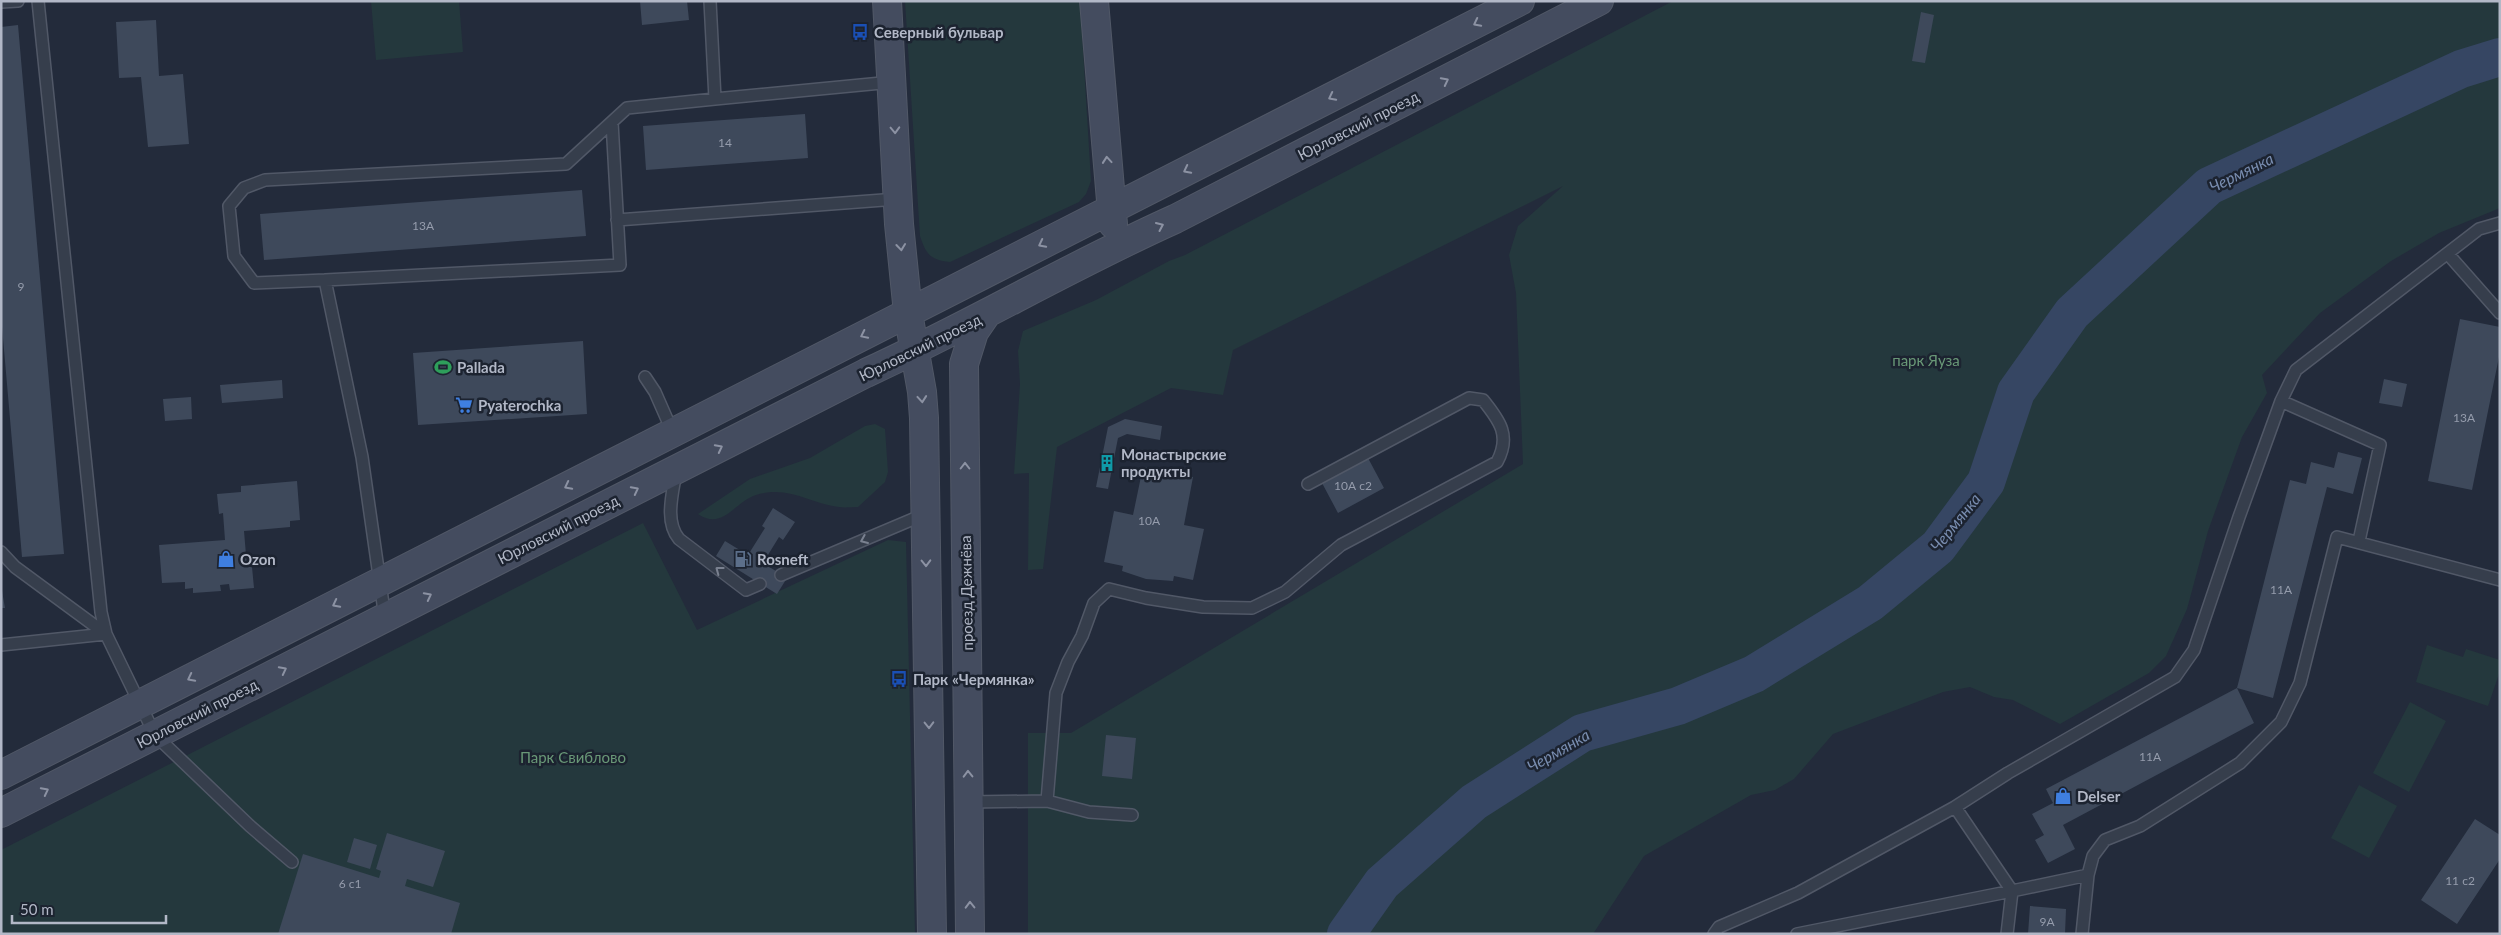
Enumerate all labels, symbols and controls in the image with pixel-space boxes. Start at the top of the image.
one-way arrow [1473,17,1482,27]
bus stop icon: Северный бульвар [850,22,870,42]
place label: Северный бульвар [874,23,1004,41]
one-way arrow [1440,77,1449,87]
street label: Юрловский проезд [1294,87,1422,163]
one-way arrow [1328,91,1337,101]
one-way arrow [889,127,900,135]
house number: 14 [718,135,732,150]
water label: Чермянка [2206,148,2276,196]
one-way arrow [1102,155,1113,163]
one-way arrow [1183,164,1192,174]
house number: 13А [412,218,435,233]
one-way arrow [1155,221,1164,232]
one-way arrow [1038,238,1047,248]
one-way arrow [895,244,906,252]
house number: 9 [18,279,25,294]
street label: Юрловский проезд [856,310,984,384]
one-way arrow [861,328,870,338]
park label: парк Яуза [1892,351,1960,369]
sports icon: Pallada [433,357,453,377]
place label: Pallada [457,358,505,376]
supermarket icon: Pyaterochka [454,395,474,415]
one-way arrow [917,395,928,403]
place label: Pyaterochka [478,396,561,414]
house number: 13А [2453,410,2476,425]
one-way arrow [714,444,723,454]
place label: Монастырские продукты [1121,445,1226,480]
building icon: Монастырские продукты [1097,453,1117,473]
one-way arrow [960,461,970,469]
house number: 10А c2 [1334,478,1372,493]
one-way arrow [564,480,573,490]
one-way arrow [630,486,639,496]
water label: Чермянка [1926,489,1984,555]
street label: Юрловский проезд [494,491,622,567]
house number: 10А [1138,513,1161,528]
one-way arrow [860,533,869,544]
street label: проезд Дежнёва [956,535,976,651]
shop icon: Ozon [216,549,236,569]
fuel station icon: Rosneft [733,549,753,569]
place label: Ozon [240,550,276,568]
place label: Rosneft [757,550,809,568]
one-way arrow [921,560,931,567]
one-way arrow [715,567,725,576]
house number: 11А [2270,582,2293,597]
one-way arrow [423,592,432,602]
one-way arrow [332,598,341,608]
one-way arrow [278,666,287,676]
bus stop icon: Парк «Чермянка» [889,669,909,689]
place label: Парк «Чермянка» [913,670,1035,688]
one-way arrow [188,672,197,682]
street label: Юрловский проезд [133,675,261,751]
one-way arrow [923,721,934,729]
water label: Чермянка [1523,725,1593,775]
park label: Парк Свиблово [520,748,626,766]
house number: 11А [2139,749,2162,764]
one-way arrow [963,770,973,778]
shop icon: Delser [2053,786,2073,806]
one-way arrow [39,787,48,797]
place label: Delser [2077,787,2121,805]
house number: 11 с2 [2445,873,2475,888]
house number: 6 с1 [339,876,361,891]
scale bar [12,892,166,924]
text: 50 m [20,900,54,918]
one-way arrow [964,900,975,908]
house number: 9А [2039,914,2055,929]

